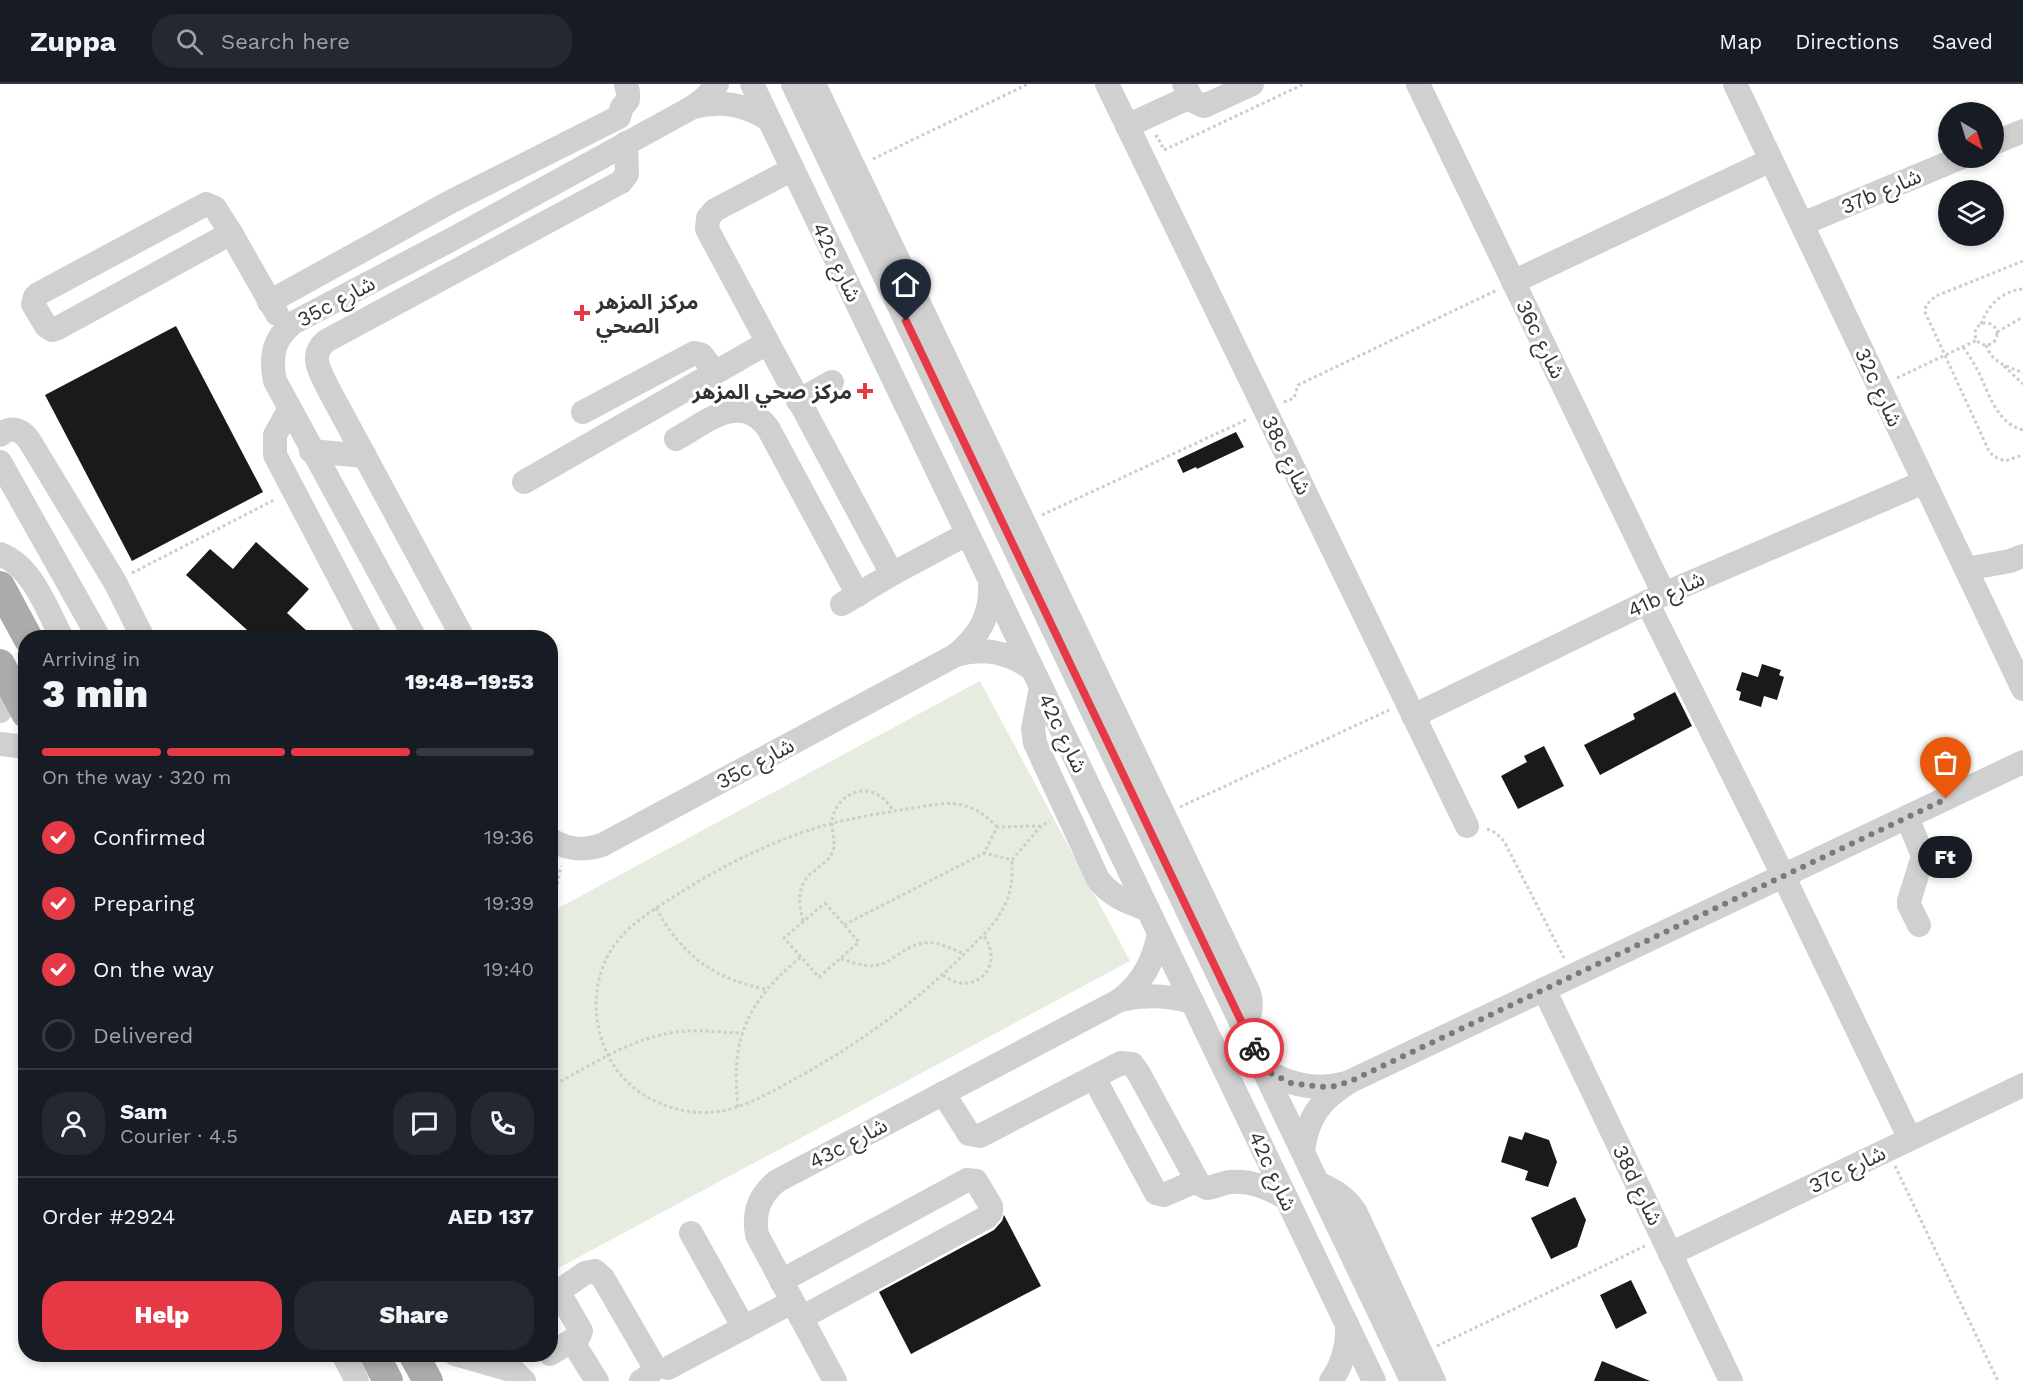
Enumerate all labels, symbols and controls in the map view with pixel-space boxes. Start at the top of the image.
search box [152,14,572,68]
text: Zuppa [30,25,116,58]
icon: search [173,25,206,58]
text: Search here [221,29,350,54]
text: Map [1719,29,1762,54]
text: Directions [1795,29,1899,54]
text: Saved [1932,29,1993,54]
north arrow [1938,102,2004,168]
map controls [1938,102,2004,246]
street label: 37b شارع [1837,163,1926,222]
button: layers [1938,180,2004,246]
street label: 42c شارع [804,218,867,307]
pin [880,259,931,321]
icon: home [889,268,922,301]
street label: 35c شارع [293,270,381,334]
place label: مركز المزهر الصحي [595,289,698,342]
street label: 36c شارع [1508,295,1571,384]
marker: مركز المزهر الصحي [573,304,591,322]
street label: 32c شارع [1847,343,1908,432]
place label: مركز صحي المزهر [692,379,852,408]
marker: مركز صحي المزهر [856,382,874,400]
street label: 38c شارع [1254,411,1317,500]
street label: 41b شارع [1624,565,1710,625]
text: Arriving in [42,647,140,671]
text: 19:48–19:53 [405,669,534,694]
text: 3 min [42,671,148,716]
street label: 42c شارع [1030,689,1093,778]
street label: 35c شارع [712,732,800,796]
pin [1920,737,1971,799]
icon: bag [1929,746,1962,779]
text: On the way · 320 m [42,765,231,789]
icon: check [42,821,75,854]
text: Confirmed [93,825,206,850]
text: 19:36 [484,825,534,849]
callout: Ft [1919,835,1973,877]
text: Ft [1934,845,1956,869]
icon: check [42,887,75,920]
text: Preparing [93,891,194,916]
text: 19:39 [484,891,534,915]
icon: check [42,953,75,986]
text: On the way [93,957,214,982]
text: 19:40 [483,957,534,981]
courier [1224,1018,1284,1078]
text: Delivered [93,1023,193,1048]
icon: bike [1238,1032,1271,1065]
button: person [42,1092,105,1155]
button: chat [393,1092,456,1155]
button: phone [471,1092,534,1155]
text: Sam [120,1099,168,1124]
street label: 43c شارع [805,1112,893,1177]
text: Courier · 4.5 [120,1124,238,1148]
street label: 42c شارع [1241,1127,1302,1216]
street label: 37c شارع [1805,1140,1891,1201]
street label: 38d شارع [1605,1141,1668,1231]
text: Order #2924 [42,1204,176,1229]
text: AED 137 [448,1204,534,1229]
button: Help [42,1281,282,1350]
button: Share [294,1281,534,1350]

